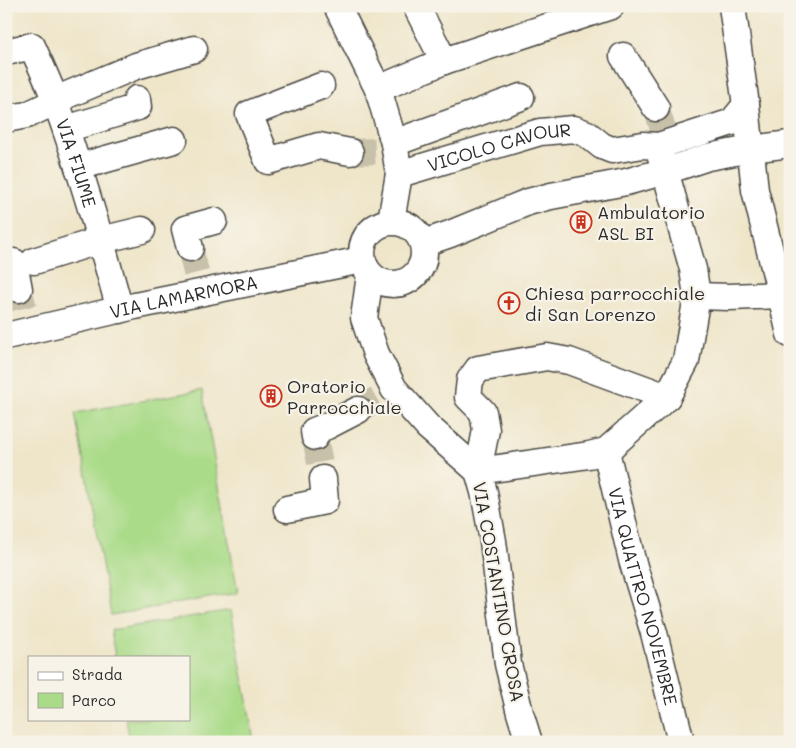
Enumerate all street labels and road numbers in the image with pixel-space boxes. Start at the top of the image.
street label: VIA FIUME [51,115,102,210]
street label: VICOLO CAVOUR [424,117,572,177]
street label: VIA LAMARMORA [107,269,260,324]
street label: VIA COSTANTINO CROSA [468,480,530,704]
street label: VIA QUATTRO NOVEMBRE [603,485,683,708]

